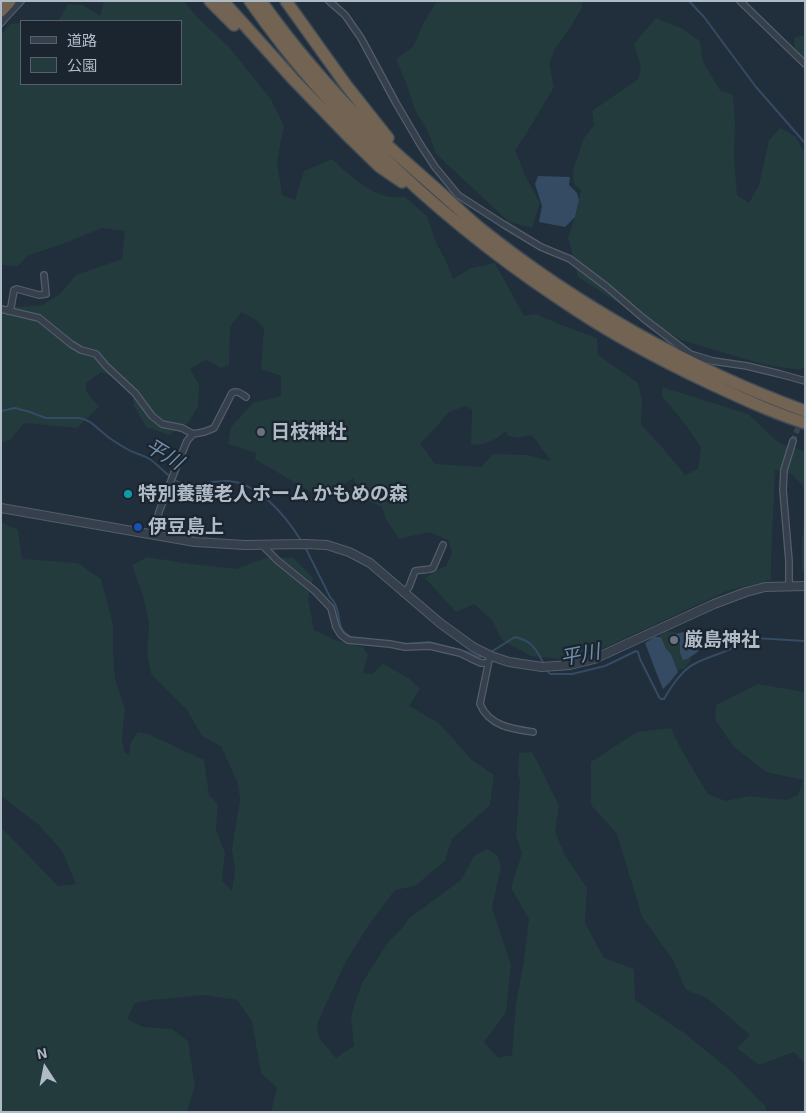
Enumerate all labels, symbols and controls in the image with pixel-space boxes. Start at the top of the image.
legend [20,20,182,85]
text: 道路 [67,31,97,49]
text: 公園 [67,56,97,74]
place label: 日枝神社 [271,421,347,443]
marker: 日枝神社 [255,426,267,438]
water label: 平川 [141,433,187,475]
place label: 特別養護老人ホーム かもめの森 [138,483,408,505]
marker: 特別養護老人ホーム かもめの森 [122,488,134,500]
place label: 伊豆島上 [148,516,224,538]
marker: 伊豆島上 [132,521,144,533]
place label: 厳島神社 [684,629,760,651]
marker: 厳島神社 [668,634,680,646]
water label: 平川 [558,639,602,671]
north arrow [20,1043,70,1093]
text: N [35,1043,49,1062]

